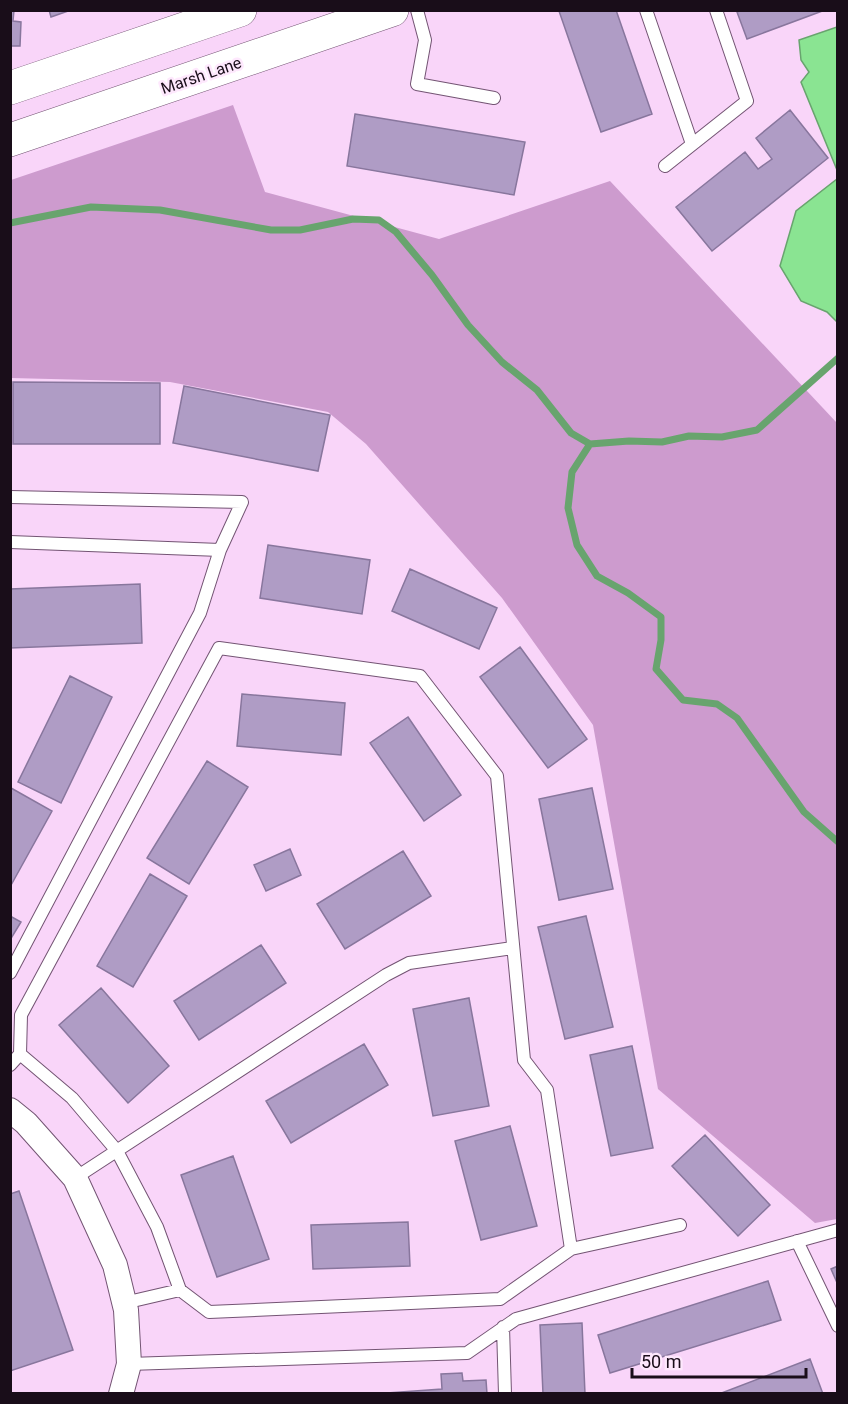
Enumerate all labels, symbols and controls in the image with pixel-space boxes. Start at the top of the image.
street label: Marsh Lane [158,53,244,98]
scale bar [632,1341,806,1379]
text: 50 m [641,1351,681,1372]

